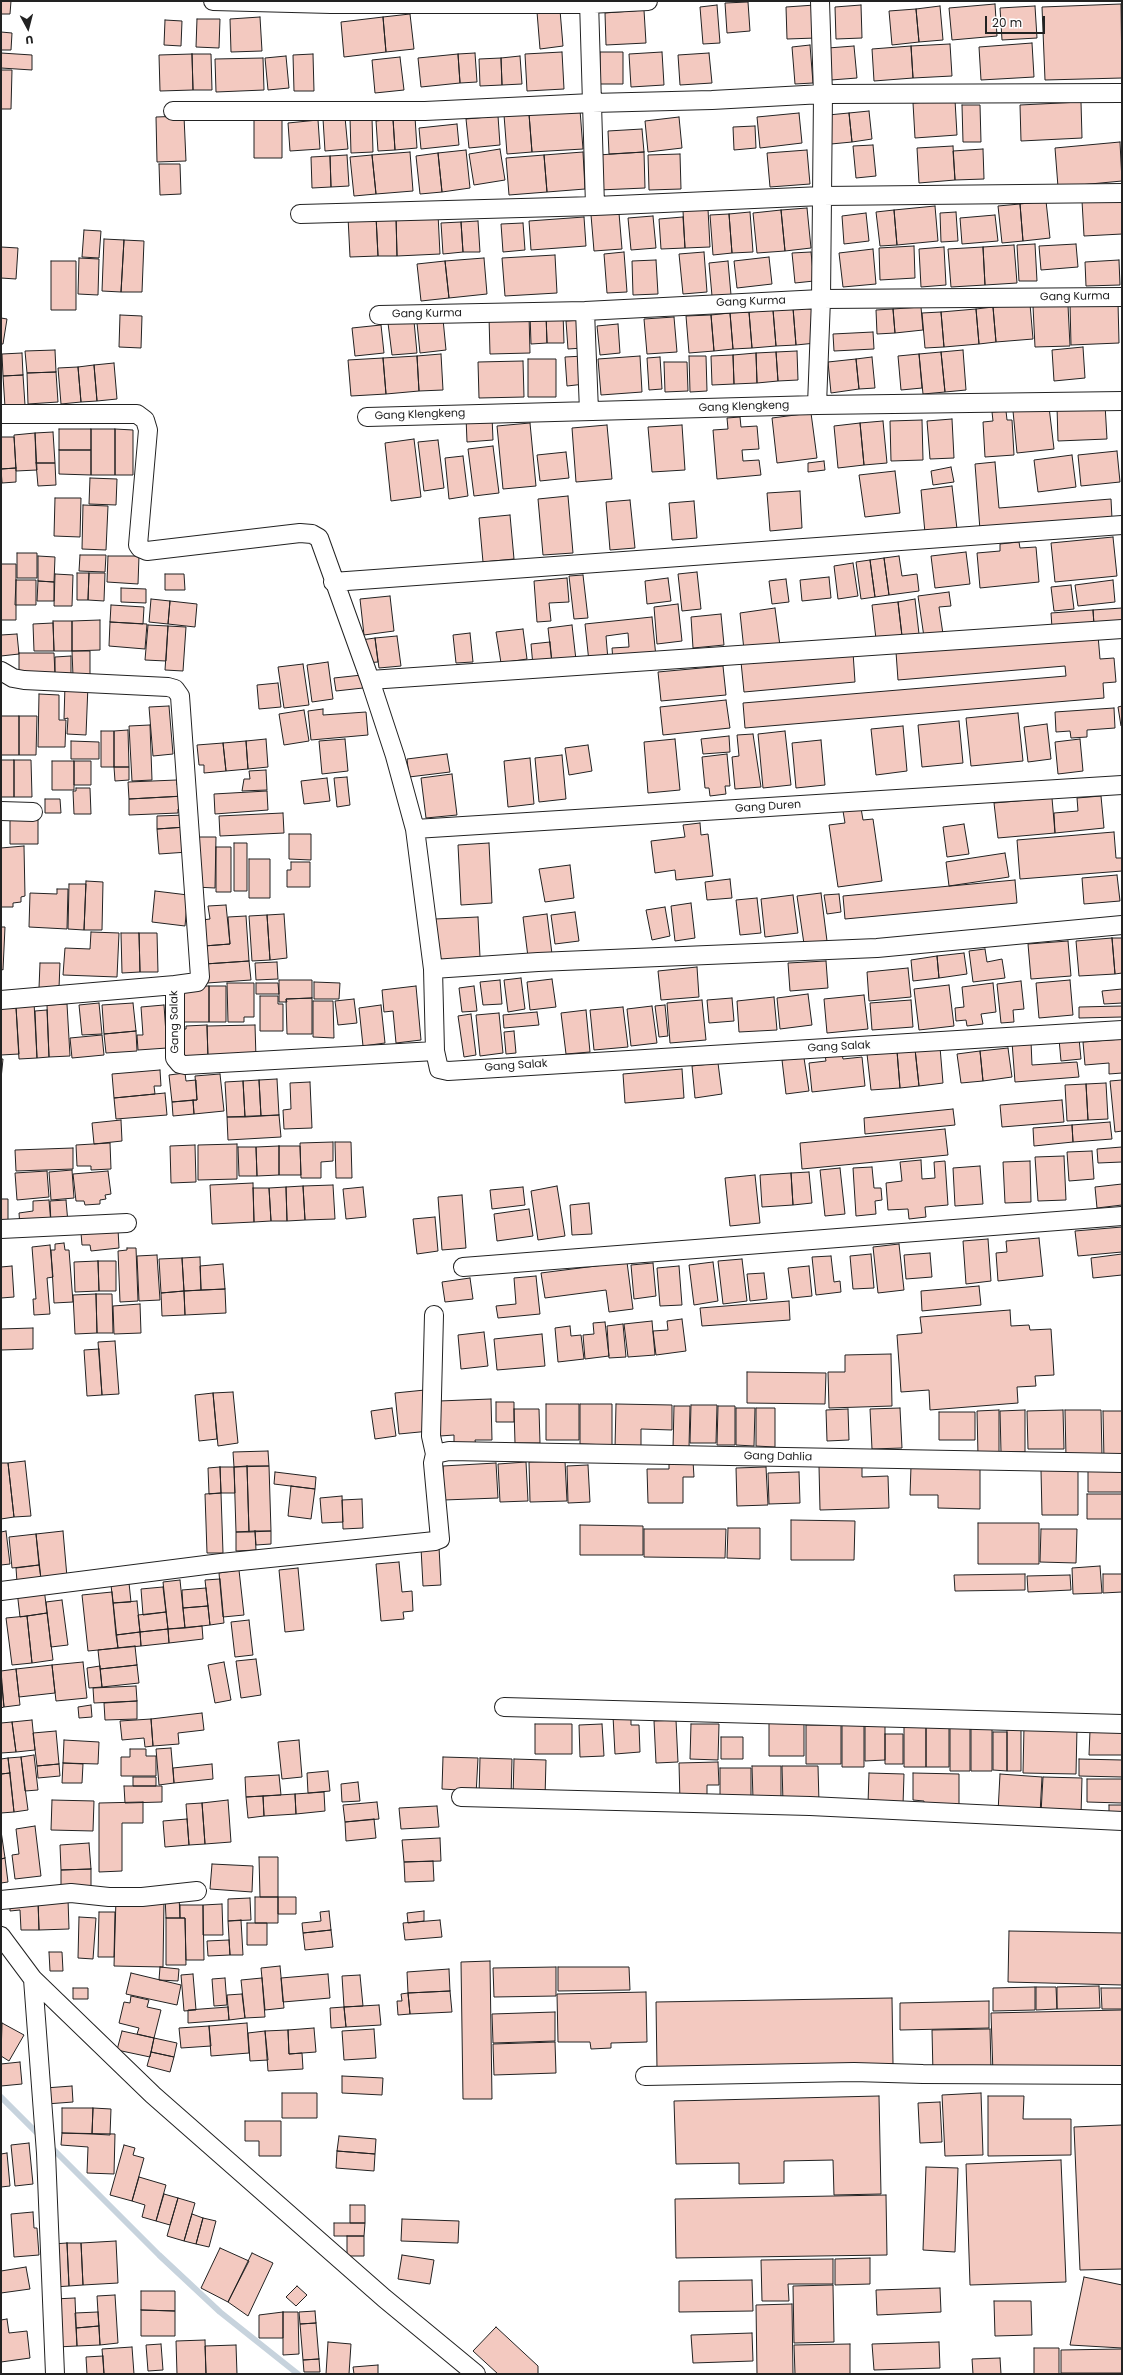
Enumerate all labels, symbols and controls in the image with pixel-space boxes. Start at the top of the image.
north arrow [8,8,48,48]
scale bar [987,8,1047,34]
text: 20 m [992,14,1022,31]
text: U [25,31,34,48]
street label: Gang Kurma [1040,290,1110,304]
street label: Gang Kurma [716,294,786,310]
street label: Gang Kurma [392,307,462,321]
street label: Gang Klengkeng [698,399,790,415]
street label: Gang Klengkeng [374,407,466,423]
street label: Gang Duren [735,798,801,816]
street label: Gang Salak [168,990,182,1054]
street label: Gang Salak [807,1039,871,1055]
street label: Gang Salak [484,1057,548,1075]
street label: Gang Dahlia [744,1450,812,1464]

